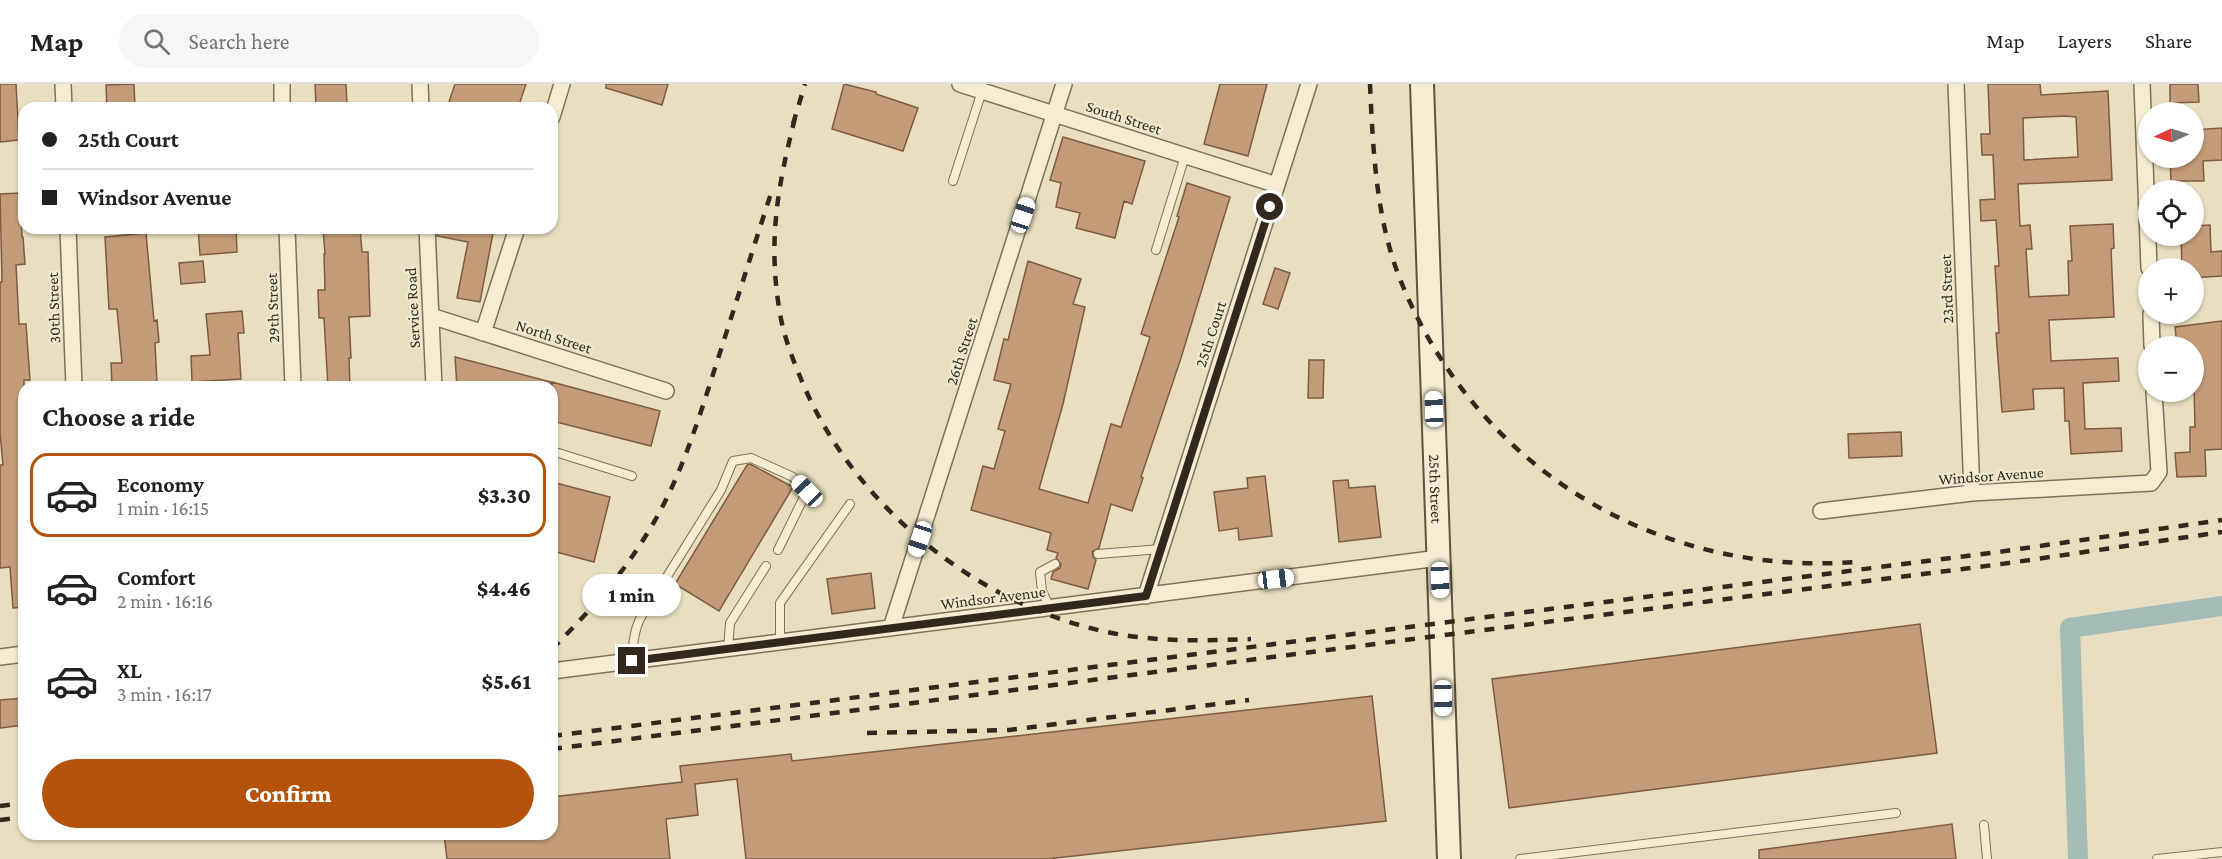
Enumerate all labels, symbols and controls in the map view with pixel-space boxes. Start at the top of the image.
search box [119,14,539,68]
icon: search [140,25,173,58]
text: Map [30,26,83,57]
text: Search here [188,29,289,54]
text: Map [1986,29,2025,53]
text: Layers [2058,29,2112,53]
text: Share [2145,29,2192,53]
street label: South Street [1084,97,1164,138]
north arrow [2138,102,2204,168]
map controls [2138,102,2204,402]
text: 25th Court [78,127,179,152]
button: locate [2138,180,2204,246]
text: Windsor Avenue [78,185,231,210]
route start [1256,193,1283,220]
car [1009,195,1037,235]
street label: 23rd Street [1937,253,1956,324]
button: + [2138,258,2204,324]
street label: Service Road [402,267,423,349]
street label: 30th Street [44,271,63,344]
street label: 29th Street [263,272,282,343]
street label: 25th Court [1192,298,1229,369]
street label: 26th Street [943,315,981,387]
street label: North Street [514,316,594,357]
button: − [2138,336,2204,402]
car [1424,391,1444,427]
text: Choose a ride [42,402,195,432]
street label: 25th Street [1426,454,1445,524]
street label: Windsor Avenue [1938,463,2044,488]
icon: car [45,468,99,522]
text: Economy [117,472,204,497]
car [788,472,826,510]
text: $3.30 [478,483,531,508]
text: 1 min · 16:15 [117,497,209,519]
car [906,519,934,559]
icon: car [45,561,99,615]
car [1430,562,1450,598]
text: Comfort [117,565,195,590]
car [1257,568,1295,590]
callout: 1 min [582,574,682,616]
text: $4.46 [477,576,531,601]
street label: Windsor Avenue [940,583,1047,612]
text: 1 min [608,584,655,606]
text: 2 min · 16:16 [117,590,213,612]
route end [618,647,645,674]
icon: car [45,654,99,708]
text: XL [117,658,142,683]
text: $5.61 [482,669,531,694]
car [1434,680,1452,716]
text: 3 min · 16:17 [117,683,212,705]
button: Confirm [42,759,534,828]

